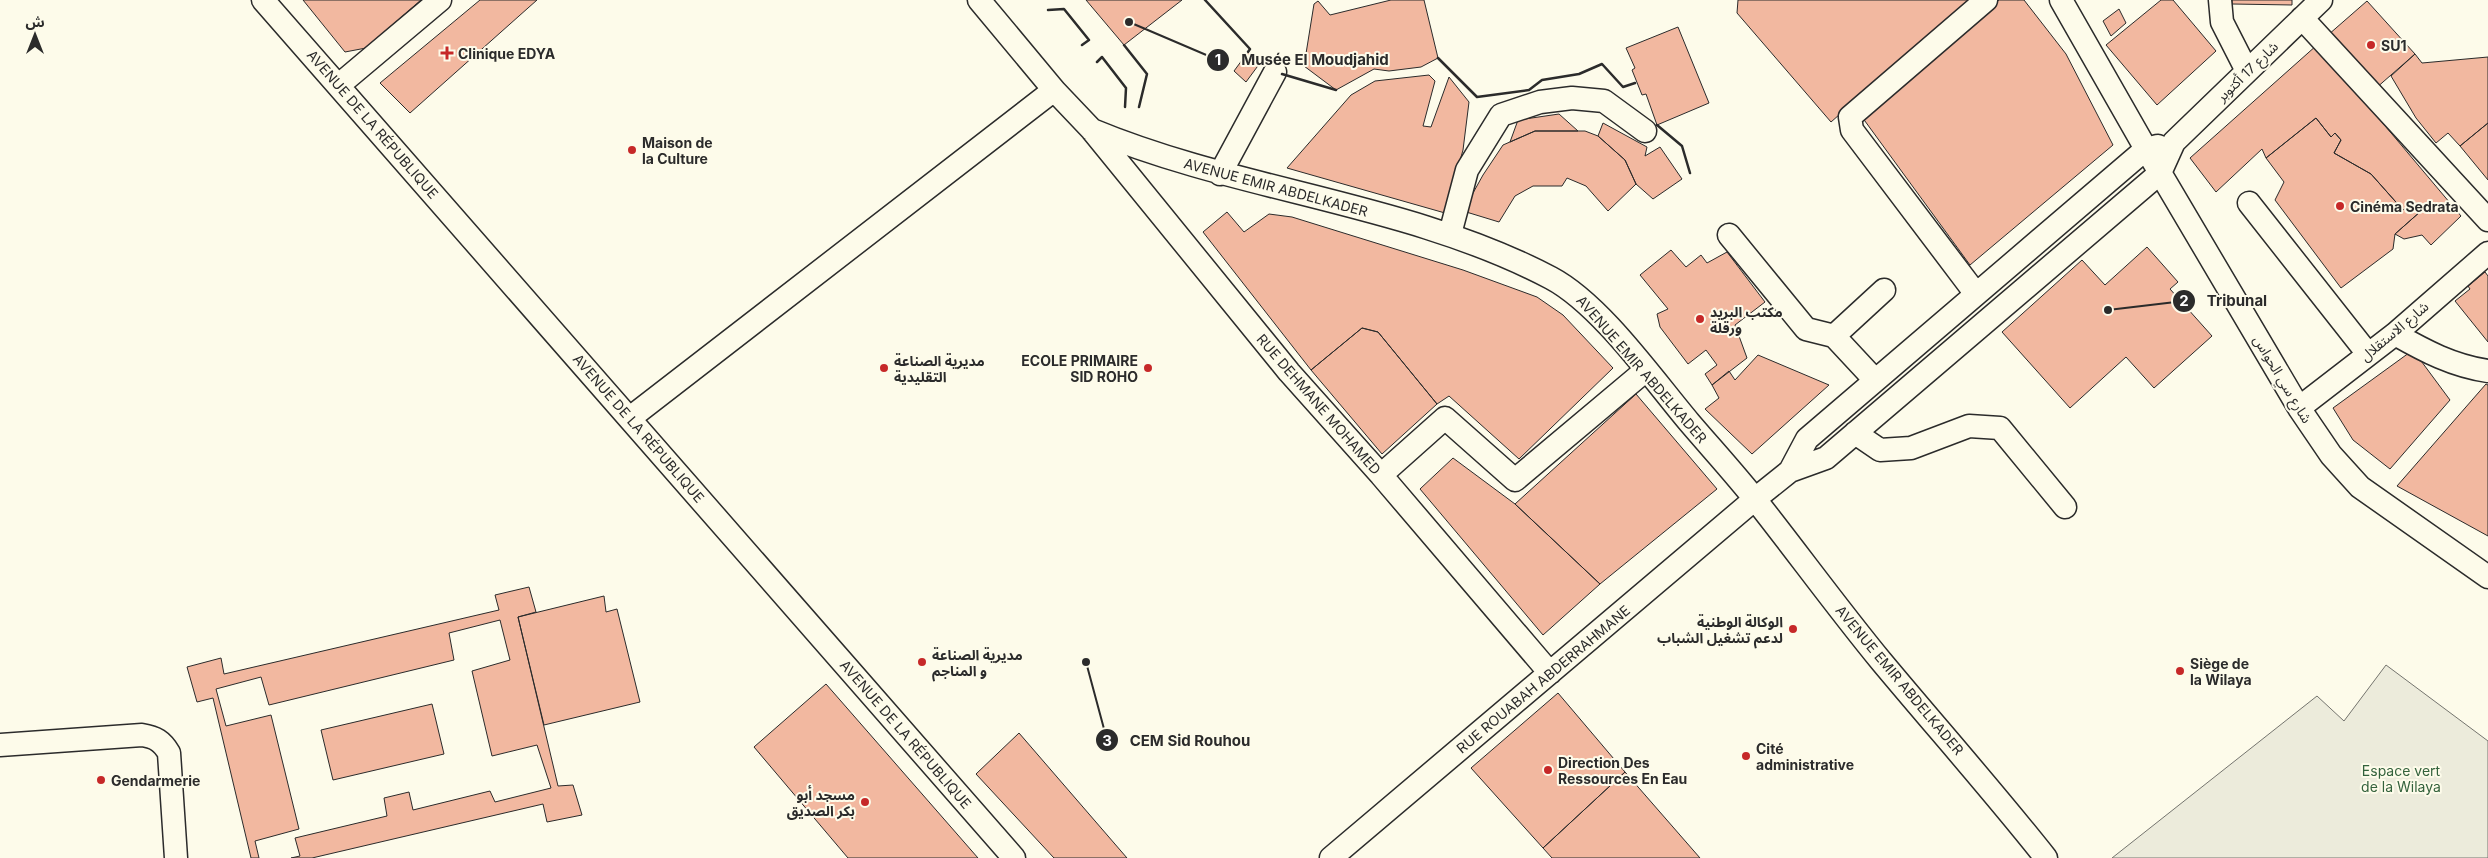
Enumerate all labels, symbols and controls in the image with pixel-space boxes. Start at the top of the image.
north arrow [10,10,60,60]
text: ش [25,13,45,30]
street label: شارع 17 أكتوبر [2212,37,2283,107]
place label: SU1 [2381,37,2406,54]
marker: SU1 [2365,39,2377,51]
place label: Clinique EDYA [458,45,556,62]
callout: Musée El Moudjahid [1206,45,1398,75]
street label: AVENUE DE LA RÉPUBLIQUE [304,46,442,202]
marker: Clinique EDYA [440,46,454,60]
text: 1 [1215,50,1221,69]
text: Musée El Moudjahid [1241,50,1389,69]
place label: Maison de la Culture [642,134,713,167]
marker: Maison de la Culture [626,144,638,156]
street label: AVENUE EMIR ABDELKADER [1182,154,1370,220]
place label: Cinéma Sedrata [2350,198,2459,215]
marker: Cinéma Sedrata [2334,200,2346,212]
callout: Tribunal [2172,286,2277,316]
text: 2 [2179,291,2189,310]
text: Tribunal [2207,291,2267,310]
street label: AVENUE EMIR ABDELKADER [1573,292,1711,446]
street label: شارع الاستقلال [2356,297,2434,367]
place label: مكتب البريد ورقلة [1710,303,1783,337]
marker: مكتب البريد ورقلة [1694,313,1706,325]
street label: RUE DEHMANE MOHAMED [1253,330,1385,478]
street label: شارع سي الحواس [2247,332,2316,428]
street label: AVENUE DE LA RÉPUBLIQUE [570,350,708,506]
place label: مديرية الصناعة التقليدية [894,352,985,385]
place label: ECOLE PRIMAIRE SID ROHO [1021,352,1138,385]
marker: مديرية الصناعة التقليدية [878,362,890,374]
marker: ECOLE PRIMAIRE SID ROHO [1142,362,1154,374]
street label: RUE ROUABAH ABDERRAHMANE [1453,601,1633,757]
street label: AVENUE EMIR ABDELKADER [1833,602,1967,758]
place label: الوكالة الوطنية لدعم تشغيل الشباب [1657,613,1783,649]
marker: الوكالة الوطنية لدعم تشغيل الشباب [1787,623,1799,635]
place label: مديرية الصناعة و المناجم [932,646,1023,682]
place label: Siège de la Wilaya [2190,655,2252,688]
street label: AVENUE DE LA RÉPUBLIQUE [837,656,975,812]
marker: مديرية الصناعة و المناجم [916,656,928,668]
marker: Siège de la Wilaya [2174,665,2186,677]
callout: CEM Sid Rouhou [1094,725,1260,755]
text: 3 [1102,731,1112,750]
text: CEM Sid Rouhou [1130,731,1250,750]
place label: Cité administrative [1756,740,1854,773]
marker: Cité administrative [1740,750,1752,762]
place label: Direction Des Ressources En Eau [1558,754,1687,787]
park label: Espace vert de la Wilaya [2361,762,2441,795]
marker: Direction Des Ressources En Eau [1542,764,1554,776]
place label: Gendarmerie [111,772,200,789]
marker: Gendarmerie [95,774,107,786]
place label: مسجد أبو بكر الصديق [787,785,855,820]
marker: مسجد أبو بكر الصديق [859,796,871,808]

